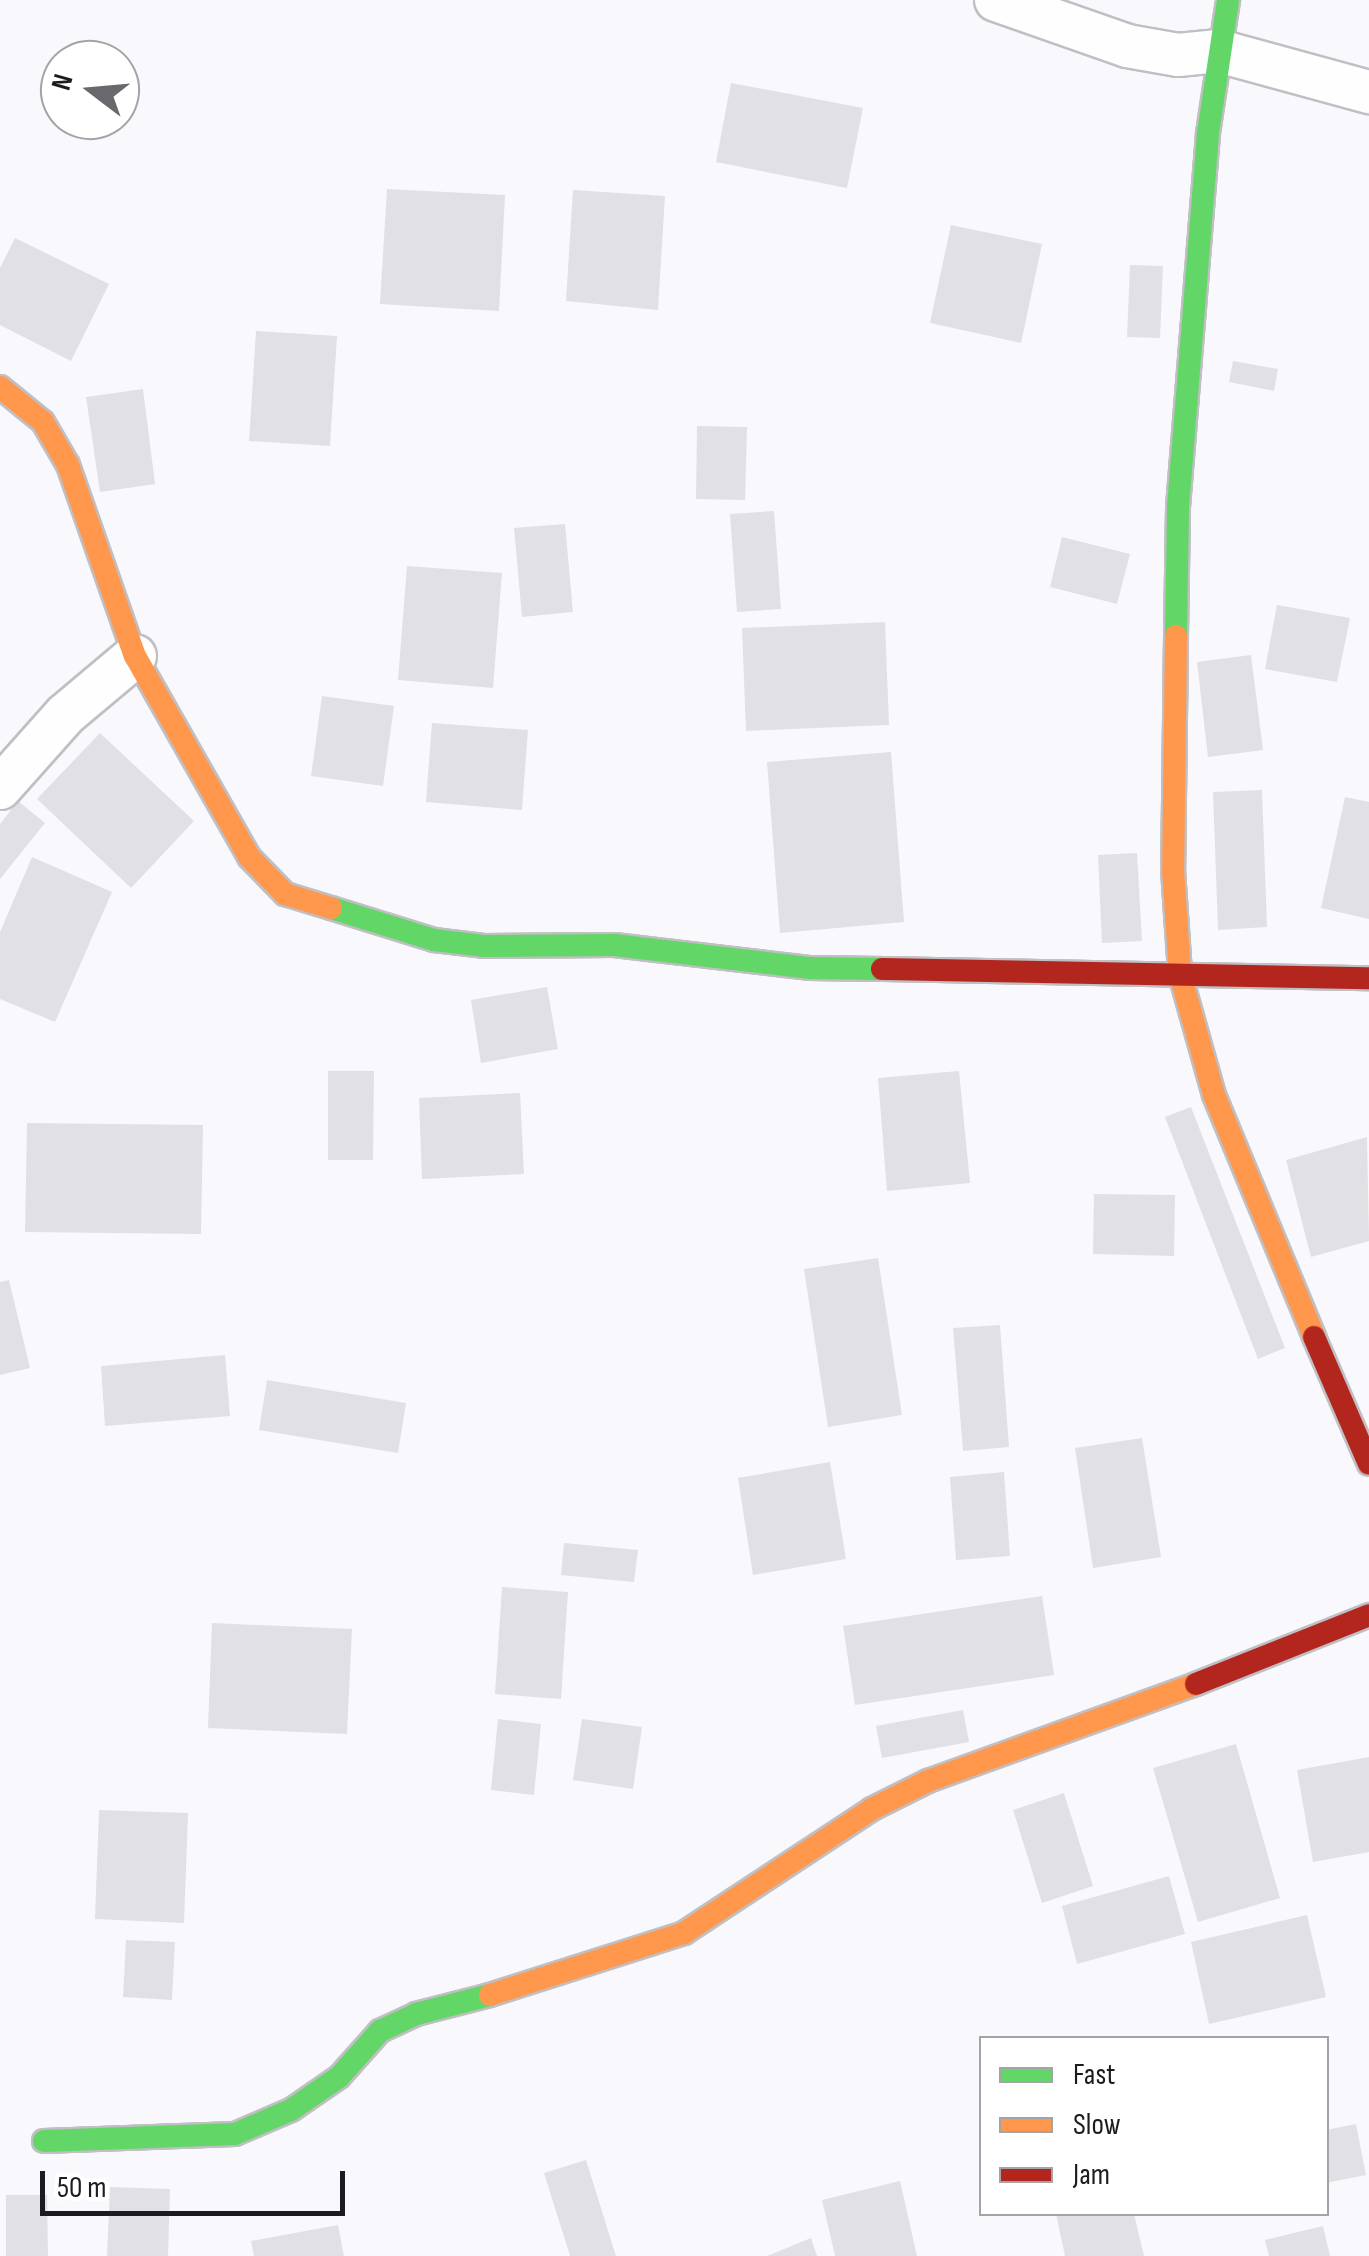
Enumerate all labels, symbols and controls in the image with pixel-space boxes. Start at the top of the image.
north arrow [40,40,140,140]
text: N [45,70,81,94]
legend [979,2036,1329,2216]
text: Fast [1073,2057,1115,2093]
text: Slow [1073,2107,1121,2143]
scale bar [45,2151,350,2213]
text: Jam [1073,2157,1110,2193]
text: 50 m [57,2170,106,2206]

